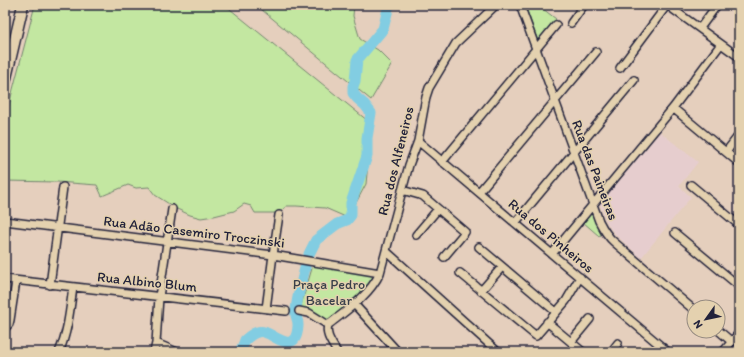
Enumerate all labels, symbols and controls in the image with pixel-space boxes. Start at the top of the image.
street label: Rua dos Alfeneiros [374,105,418,217]
street label: Rua das Paineiras [568,117,622,223]
street label: Rua dos Pinheiros [505,195,597,277]
street label: Rua Adão Casemiro Troczinski [102,212,286,252]
street label: Rua Albino Blum [96,268,198,296]
park label: Praça Pedro Bacelar [293,276,365,309]
north arrow [686,299,726,339]
text: N [691,318,706,331]

